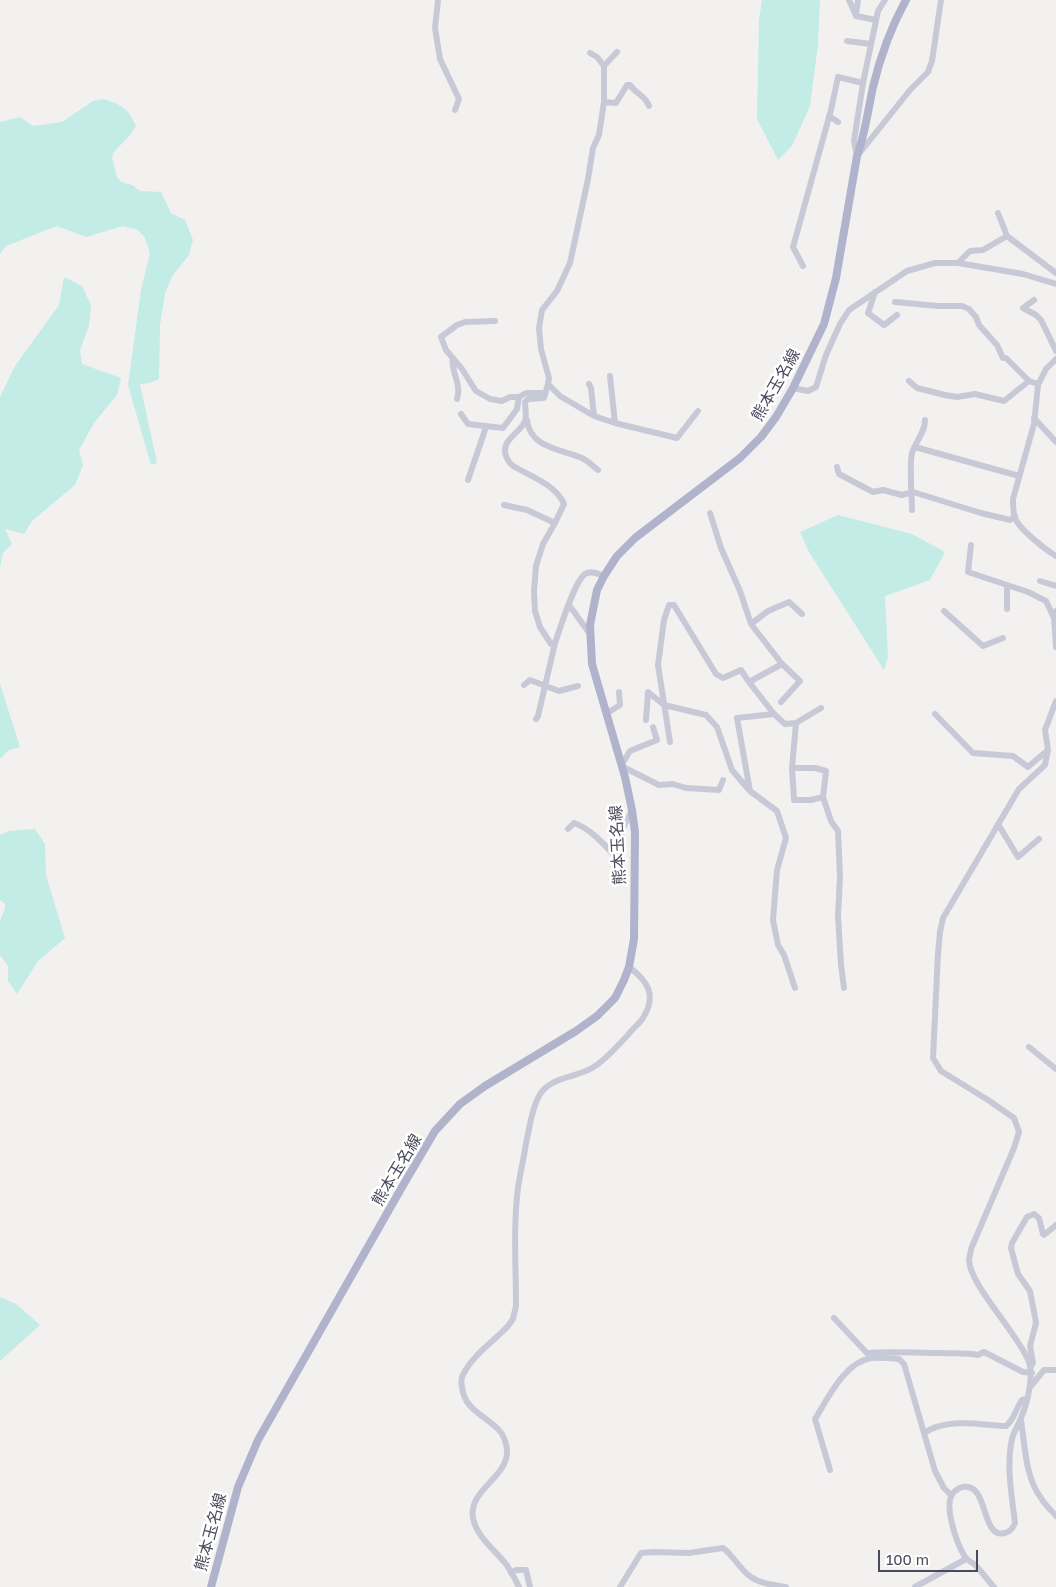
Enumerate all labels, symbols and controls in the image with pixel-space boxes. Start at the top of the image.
street label: 熊本玉名線 [748,346,804,424]
street label: 熊本玉名線 [606,805,630,885]
street label: 熊本玉名線 [368,1131,426,1209]
street label: 熊本玉名線 [191,1491,231,1573]
scale bar [881,1540,981,1572]
text: 100 m [886,1550,929,1568]

